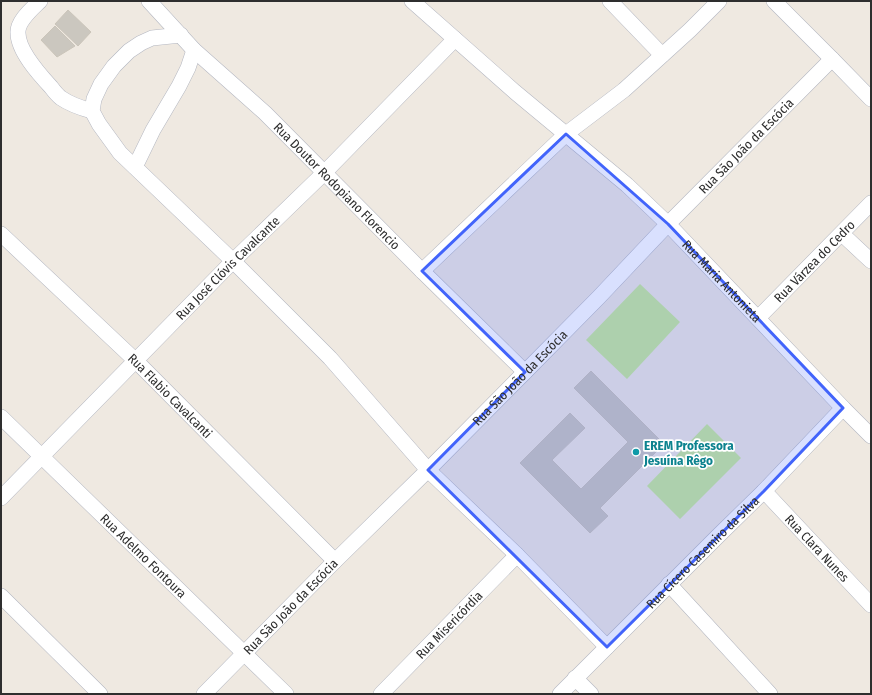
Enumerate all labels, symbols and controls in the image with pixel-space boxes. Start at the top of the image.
street label: Rua São João da Escócia [696,95,797,197]
street label: Rua Doutor Rodopiano Florencio [271,119,403,253]
street label: Rua José Clóvis Cavalcante [173,213,283,323]
street label: Rua Várzea do Cedro [771,217,858,305]
street label: Rua Maria Antonieta [679,237,764,325]
street label: Rua São João da Escócia [470,327,570,429]
street label: Rua Flabio Cavalcanti [125,351,215,441]
place label: EREM Professora Jesuína Rêgo [643,438,734,468]
marker: EREM Professora Jesuína Rêgo [631,447,641,457]
street label: Rua Cícero Casemiro da Silva [643,493,762,612]
street label: Rua Adelmo Fontoura [97,511,190,601]
street label: Rua Clara Nunes [782,511,852,585]
street label: Rua São João da Escócia [240,556,341,658]
street label: Rua Misericórdia [413,588,486,662]

